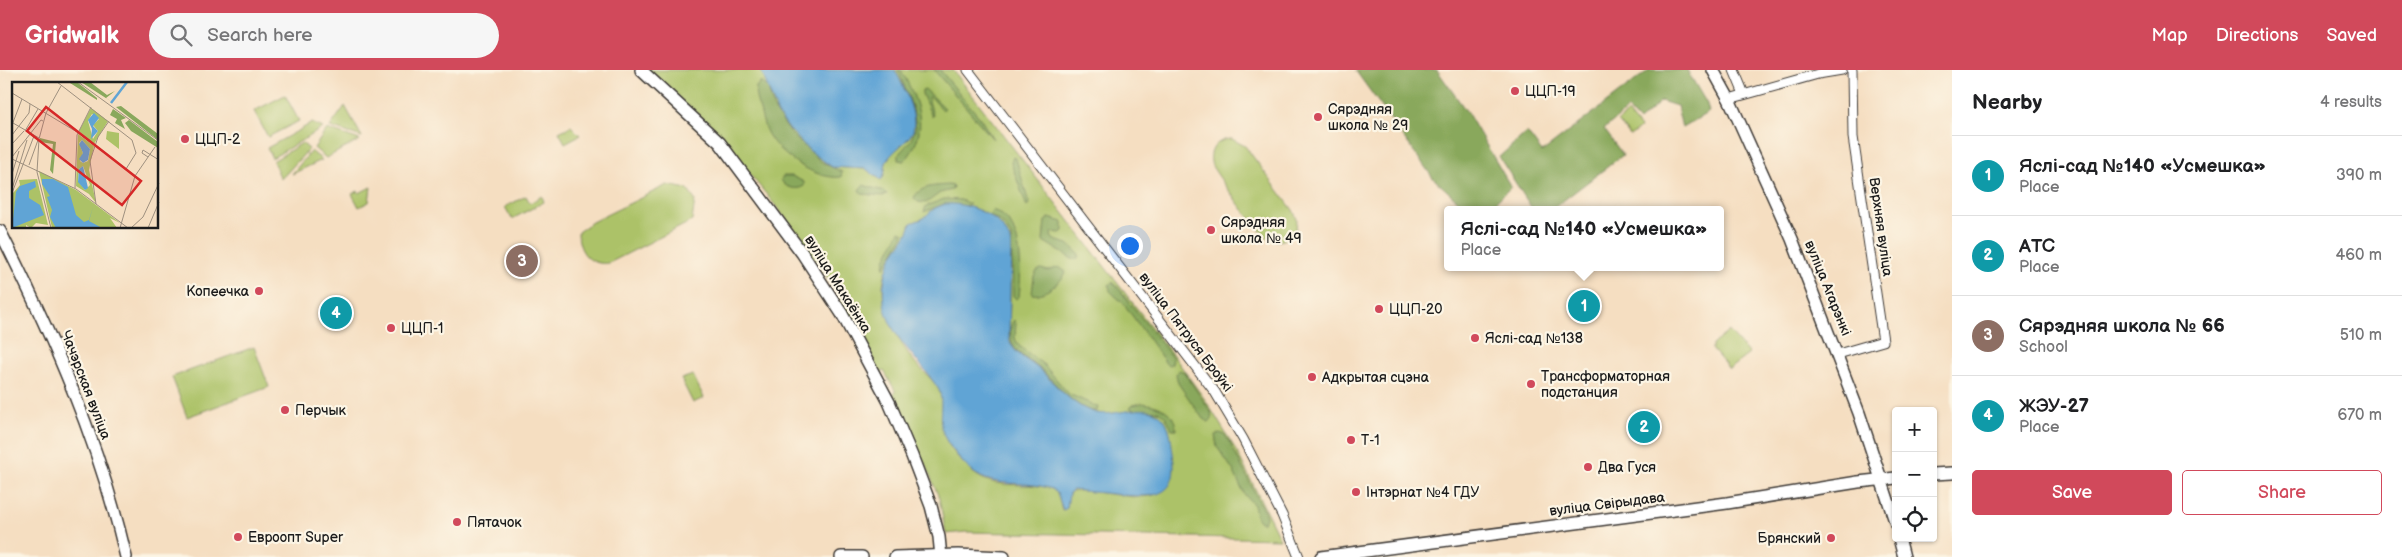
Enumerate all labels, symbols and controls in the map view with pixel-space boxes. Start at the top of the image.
search box [149,13,499,58]
text: Gridwalk [25,21,119,50]
icon: search [167,21,195,49]
text: Search here [207,24,312,47]
text: Map [2152,25,2188,46]
text: Directions [2216,25,2298,46]
text: Saved [2326,25,2377,46]
inset map [12,82,159,229]
place label: ЦЦП-19 [1525,83,1576,100]
marker: ЦЦП-19 [1509,85,1521,97]
text: Nearby [1972,90,2042,115]
text: 4 results [2320,93,2382,112]
place label: Сярэдняя школа № 29 [1328,101,1408,134]
marker: Сярэдняя школа № 29 [1312,111,1324,123]
place label: ЦЦП-2 [195,131,241,148]
marker: ЦЦП-2 [179,133,191,145]
text: Яслі-сад №140 «Усмешка» [2019,155,2266,178]
text: 1 [1985,166,1991,185]
text: 390 m [2336,166,2382,185]
street label: Верхняя вуліца [1866,176,1896,278]
text: Place [2019,178,2060,197]
popup [1444,206,1724,271]
place label: Сярэдняя школа № 49 [1221,214,1302,247]
text: Яслі-сад №140 «Усмешка» [1461,218,1707,241]
marker: Сярэдняя школа № 49 [1205,224,1217,236]
street label: вуліца Макаёнка [801,232,875,337]
your location [1117,233,1143,259]
text: АТС [2019,235,2055,258]
street label: вуліца Агарэнкі [1801,238,1855,338]
text: Place [1461,241,1501,260]
pin: 3 [506,242,538,280]
text: 2 [1983,246,1993,265]
text: 460 m [2336,246,2382,265]
text: Place [2019,258,2060,277]
street label: вуліца Пятруся Броўкі [1135,269,1237,395]
place label: Копеечка [186,283,250,300]
marker: Копеечка [253,285,265,297]
pin: 1 [1568,287,1600,325]
pin: 4 [320,294,352,332]
place label: ЦЦП-20 [1389,301,1443,318]
marker: ЦЦП-20 [1373,303,1385,315]
text: Сярэдняя школа № 66 [2019,315,2225,338]
place label: ЦЦП-1 [401,320,443,337]
marker: ЦЦП-1 [385,322,397,334]
text: 3 [1983,326,1993,345]
text: 510 m [2340,326,2382,345]
street label: Чачэрская вуліца [57,328,115,443]
place label: Яслі-сад №138 [1485,330,1583,347]
marker: Яслі-сад №138 [1469,332,1481,344]
text: School [2019,338,2068,357]
place label: Трансформаторная подстанция [1541,368,1670,401]
place label: Адкрытая сцэна [1321,369,1430,386]
marker: Адкрытая сцэна [1306,371,1318,383]
marker: Трансформаторная подстанция [1525,378,1537,390]
text: ЖЭУ-27 [2019,395,2089,418]
place label: Перчык [295,402,346,419]
marker: Перчык [279,404,291,416]
text: 4 [1983,406,1993,425]
text: 670 m [2337,406,2382,425]
map controls [1892,407,1937,542]
button: + [1892,407,1937,452]
pin: 2 [1628,408,1660,446]
text: Place [2019,418,2060,437]
place label: Т-1 [1361,432,1380,449]
marker: Т-1 [1345,434,1357,446]
button: − [1892,452,1937,497]
place label: Два Гуся [1598,459,1656,476]
marker: Два Гуся [1582,461,1594,473]
button: Save [1972,470,2172,515]
button: Share [2182,470,2382,515]
place label: Інтэрнат №4 ГДУ [1366,484,1479,501]
marker: Інтэрнат №4 ГДУ [1350,486,1362,498]
street label: вуліца Свірыдава [1548,488,1666,520]
button: locate [1892,497,1937,542]
place label: Пятачок [467,514,522,531]
marker: Пятачок [451,516,463,528]
place label: Евроопт Super [248,529,344,546]
place label: Брянский [1758,530,1821,547]
marker: Евроопт Super [232,531,244,543]
marker: Брянский [1825,532,1837,544]

